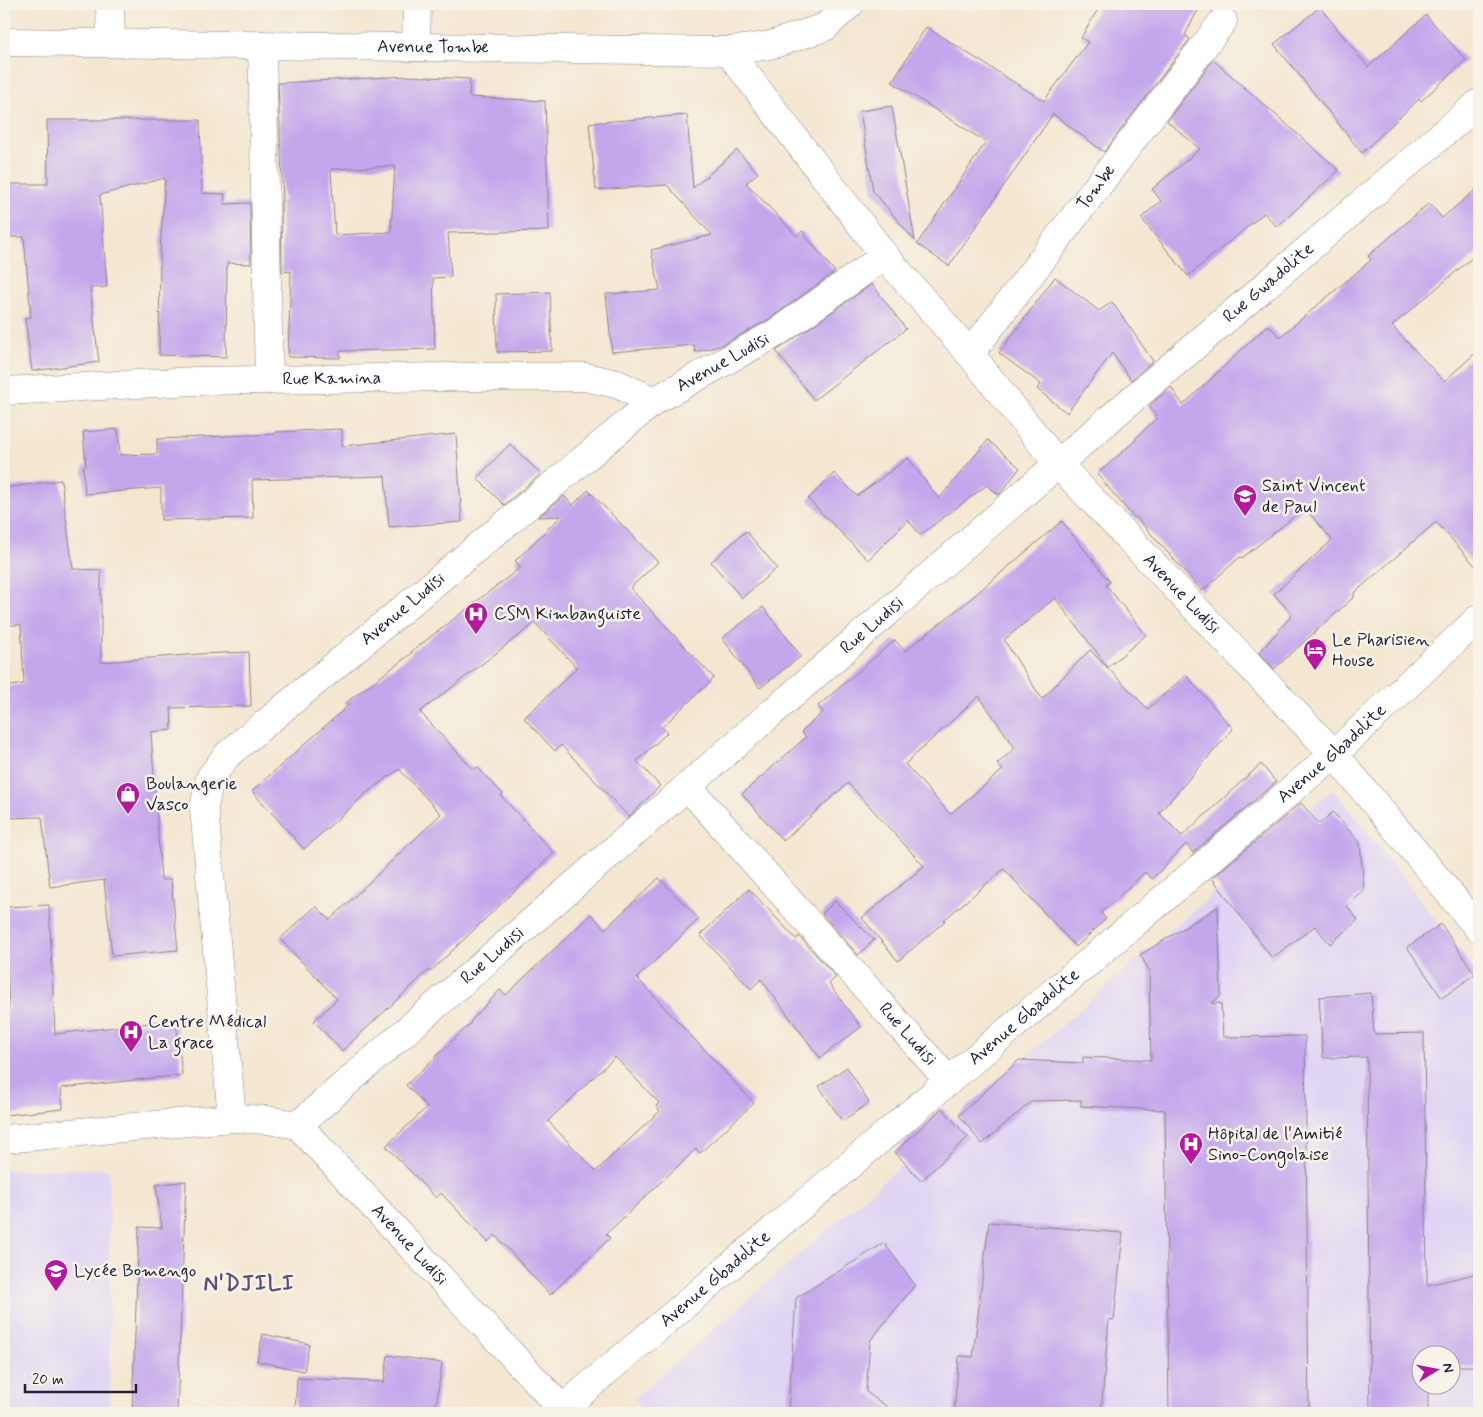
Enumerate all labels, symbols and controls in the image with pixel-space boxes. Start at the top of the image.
street label: Avenue Tombe [377,35,489,60]
street label: Tombe [1071,160,1121,215]
street label: Rue Gwadolite [1218,237,1319,329]
street label: Avenue Ludisi [672,327,774,398]
street label: Rue Kamina [282,366,381,392]
place label: Saint Vincent de Paul [1262,474,1366,519]
school or university icon: Saint Vincent de Paul [1232,483,1258,517]
street label: Avenue Ludisi [1137,548,1226,639]
street label: Avenue Ludisi [356,567,450,651]
street label: Rue Ludisi [835,591,909,660]
hospital icon: CSM Kimbanguiste [463,601,489,635]
place label: CSM Kimbanguiste [494,602,641,628]
place label: Le Pharisien House [1332,628,1430,673]
hotel icon: Le Pharisien House [1302,637,1328,671]
street label: Avenue Gbadolite [1272,699,1392,809]
place label: Boulangerie Vasco [146,772,237,817]
shop icon: Boulangerie Vasco [115,781,141,815]
street label: Rue Ludisi [456,921,530,990]
street label: Avenue Gbadolite [963,963,1085,1071]
street label: Rue Ludisi [873,997,942,1071]
place label: Centre Médical La grace [148,1010,266,1057]
hospital icon: Centre Médical La grace [118,1019,144,1053]
place label: Hôpital de l'Amitié Sino-Congolaise [1208,1122,1342,1168]
hospital icon: Hôpital de l'Amitié Sino-Congolaise [1178,1131,1204,1165]
street label: Avenue Ludisi [366,1199,453,1291]
street label: Avenue Gbadolite [655,1225,776,1333]
school or university icon: Lycée Bomengo [43,1258,69,1292]
place label: Lycée Bomengo [74,1259,196,1283]
district label: N'DJILI [203,1270,295,1298]
north arrow [1410,1344,1460,1394]
scale bar [25,1362,136,1394]
text: N [1438,1362,1457,1374]
text: 20 m [32,1370,64,1390]

